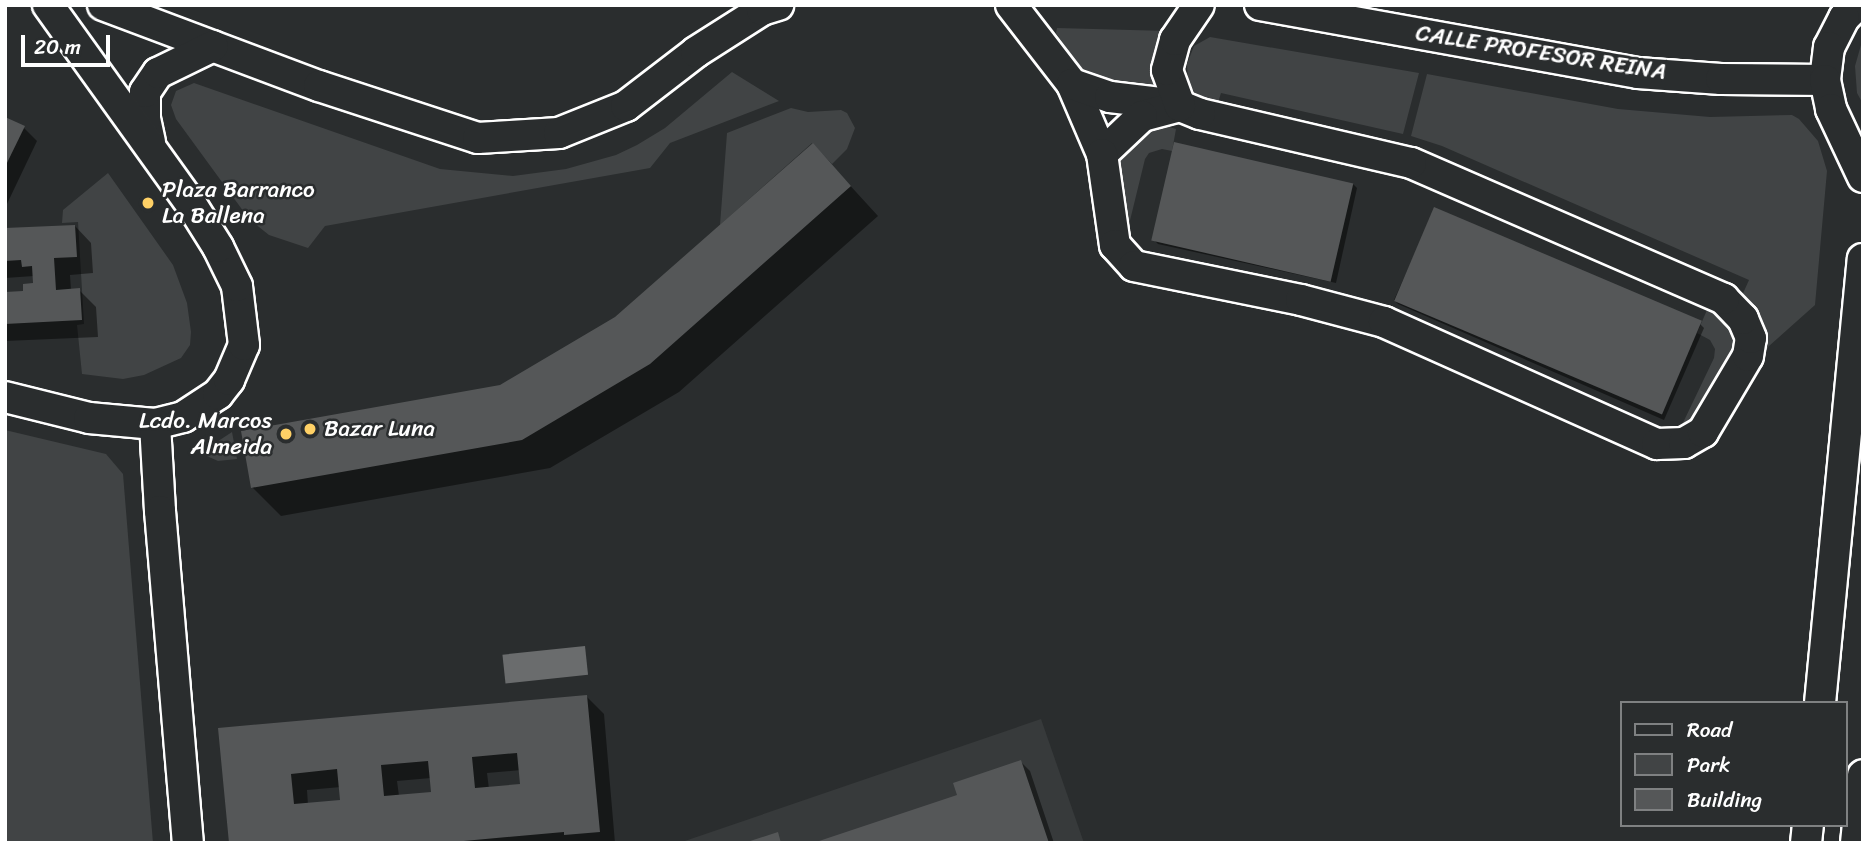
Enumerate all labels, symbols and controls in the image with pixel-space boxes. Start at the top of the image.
street label: CALLE PROFESOR REINA [1415,20,1667,86]
scale bar [24,21,114,65]
text: 20 m [34,28,81,66]
place label: Plaza Barranco La Ballena [162,176,314,230]
marker: Plaza Barranco La Ballena [140,195,156,211]
place label: Lcdo. Marcos Almeida [141,407,272,461]
place label: Bazar Luna [324,415,435,443]
marker: Bazar Luna [302,421,318,437]
marker: Lcdo. Marcos Almeida [278,426,294,442]
legend [1619,701,1847,827]
text: Road [1687,711,1732,749]
text: Park [1687,746,1730,784]
text: Building [1687,781,1762,819]

